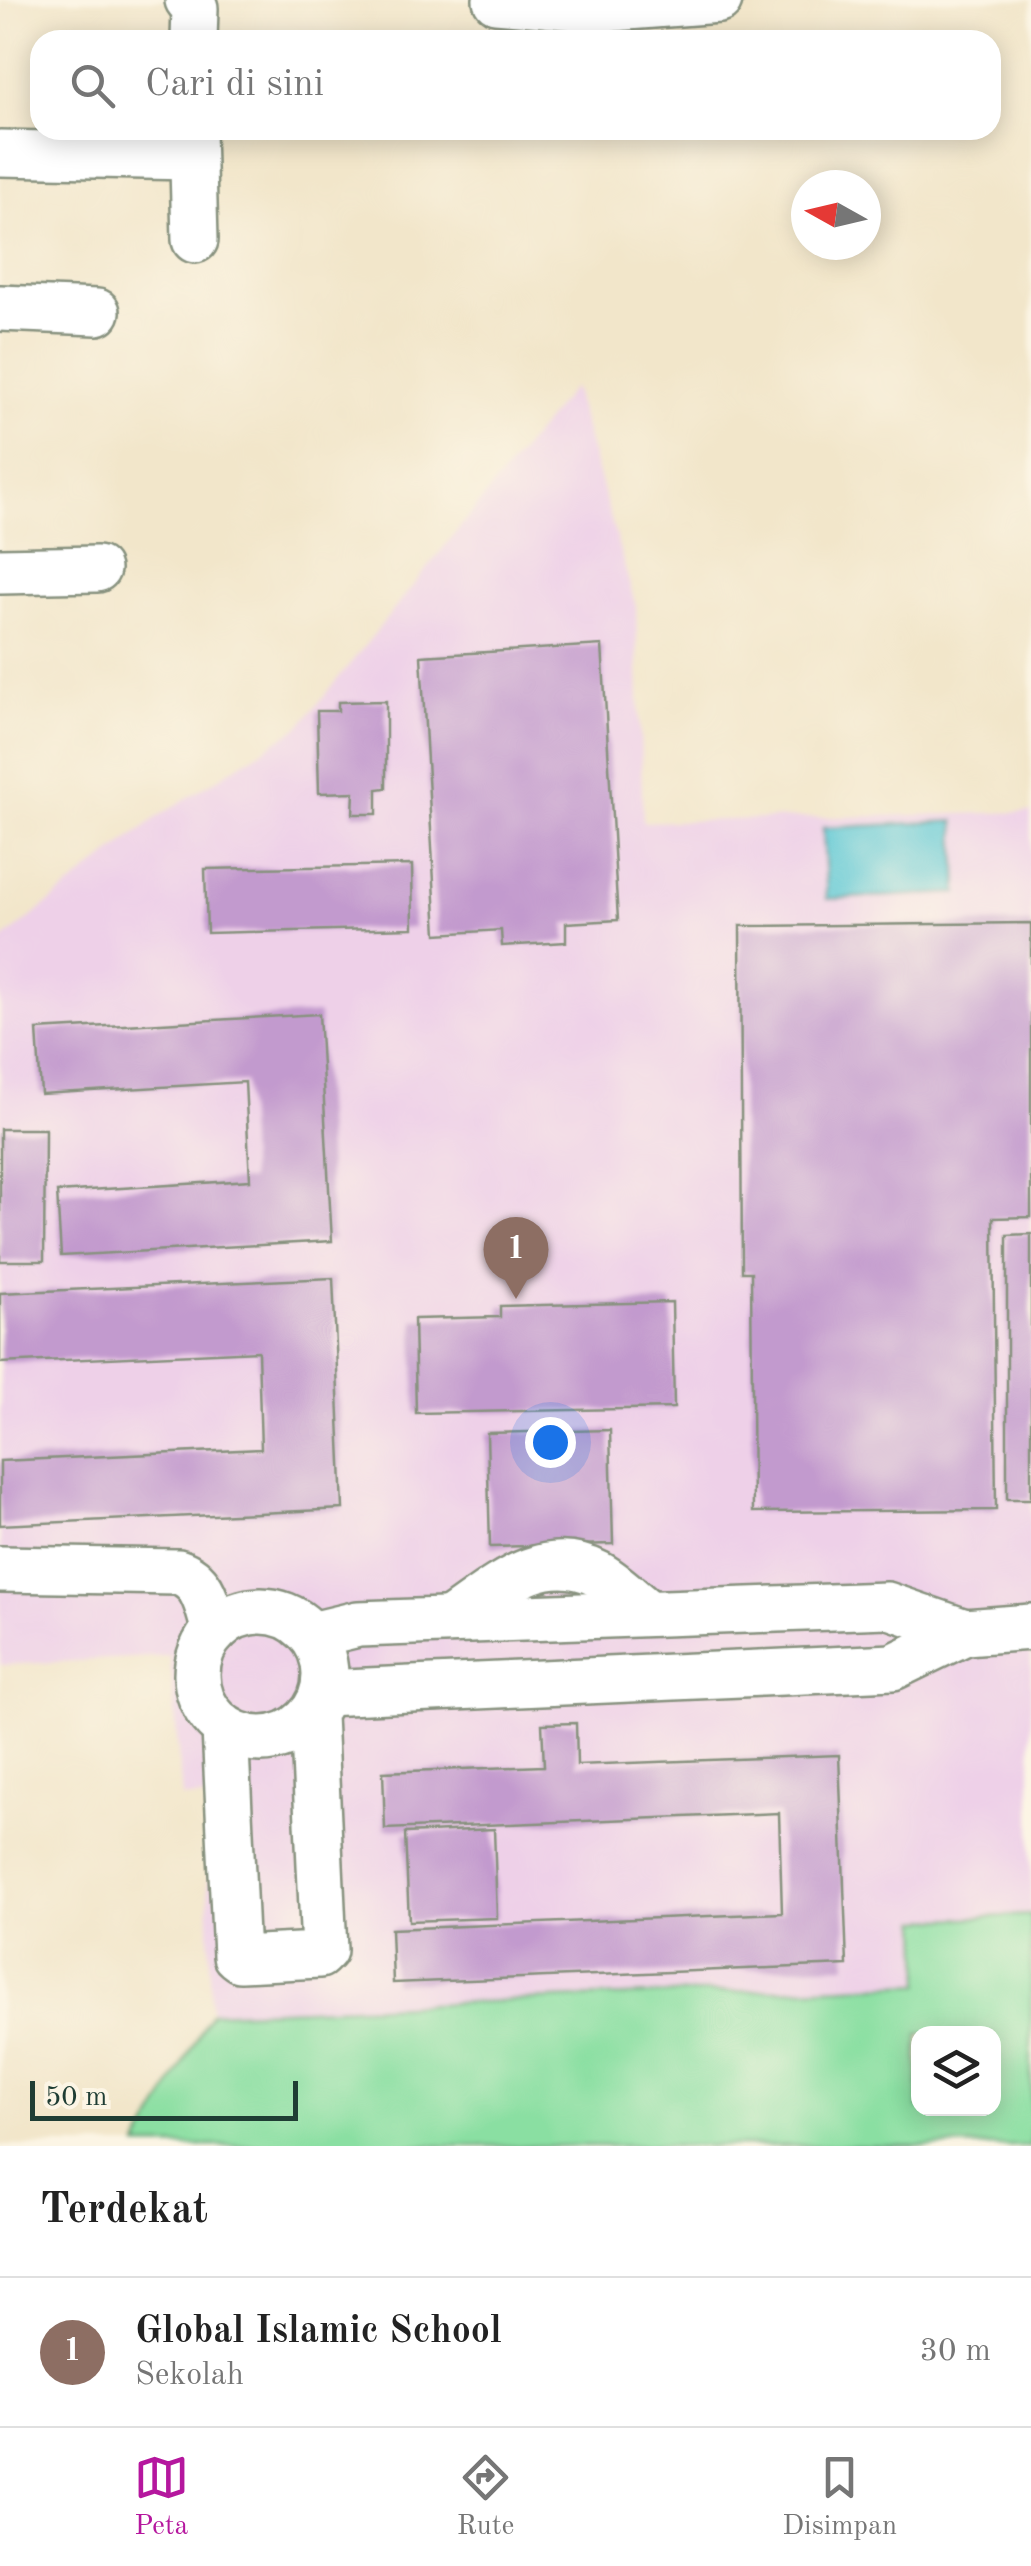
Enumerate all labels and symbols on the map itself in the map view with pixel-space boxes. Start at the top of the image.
north arrow [791,170,881,260]
pin: 1 [484,1216,548,1299]
your location [525,1417,576,1468]
scale bar [30,2076,298,2120]

